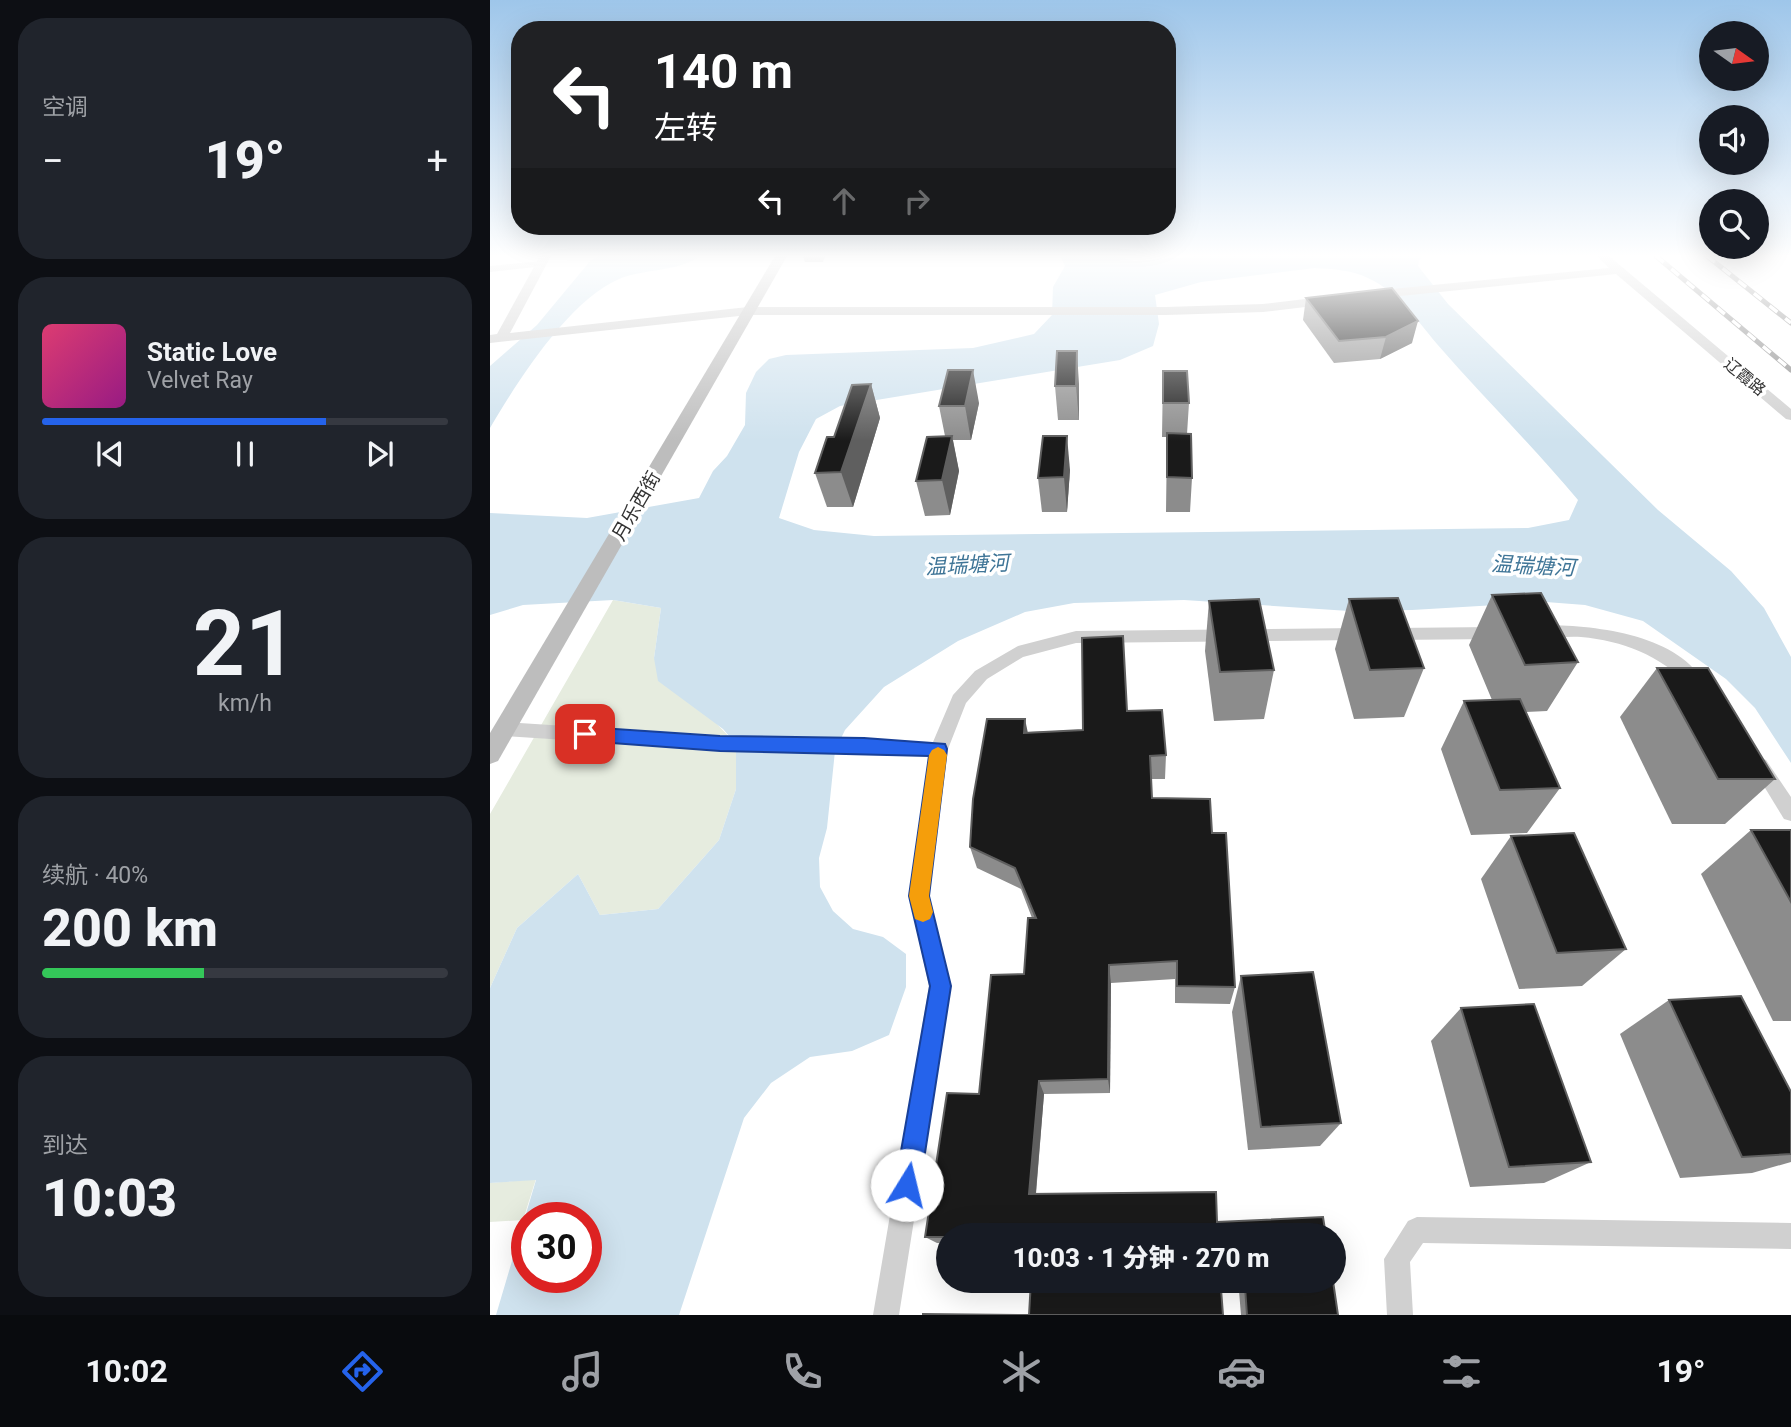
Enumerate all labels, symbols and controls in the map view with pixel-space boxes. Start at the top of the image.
north arrow [1699,21,1769,91]
map controls [1699,21,1769,259]
text: 140 m [654,43,793,100]
icon: left [539,49,630,140]
text: 空调 [42,94,88,121]
button: sound [1699,105,1769,175]
text: 左转 [654,109,718,147]
text: 19° [205,130,285,191]
text: − [42,139,64,183]
text: + [426,139,448,183]
icon: left [752,182,790,220]
icon: ahead [825,182,863,220]
icon: right [898,182,936,220]
button: search [1699,189,1769,259]
text: Static Love [147,337,277,367]
street label: 辽霞路 [1721,354,1769,400]
text: Velvet Ray [147,367,253,394]
icon: previous [91,435,129,473]
icon: pause [226,435,264,473]
icon: next [361,435,399,473]
street label: 月乐西街 [607,467,665,545]
water label: 温瑞塘河 [924,551,1014,579]
water label: 温瑞塘河 [1490,552,1580,580]
text: 21 [193,591,297,697]
text: km/h [218,690,272,717]
pin [555,704,615,764]
icon: arrive [566,715,604,753]
text: 续航 · 40% [42,862,148,889]
text: 200 km [42,898,218,959]
text: 到达 [42,1132,88,1159]
position arrow [870,1148,944,1222]
text: 10:03 [42,1168,177,1229]
speed limit sign: 30 [511,1202,602,1293]
text: 10:03 · 1 分钟 · 270 m [1012,1243,1270,1273]
icon: directions [338,1347,387,1396]
icon: music [558,1347,607,1396]
icon: phone [778,1347,827,1396]
icon: climate [997,1347,1046,1396]
icon: car [1217,1347,1266,1396]
icon: filters [1437,1347,1486,1396]
text: 10:02 [85,1352,168,1390]
text: 19° [1656,1352,1706,1390]

